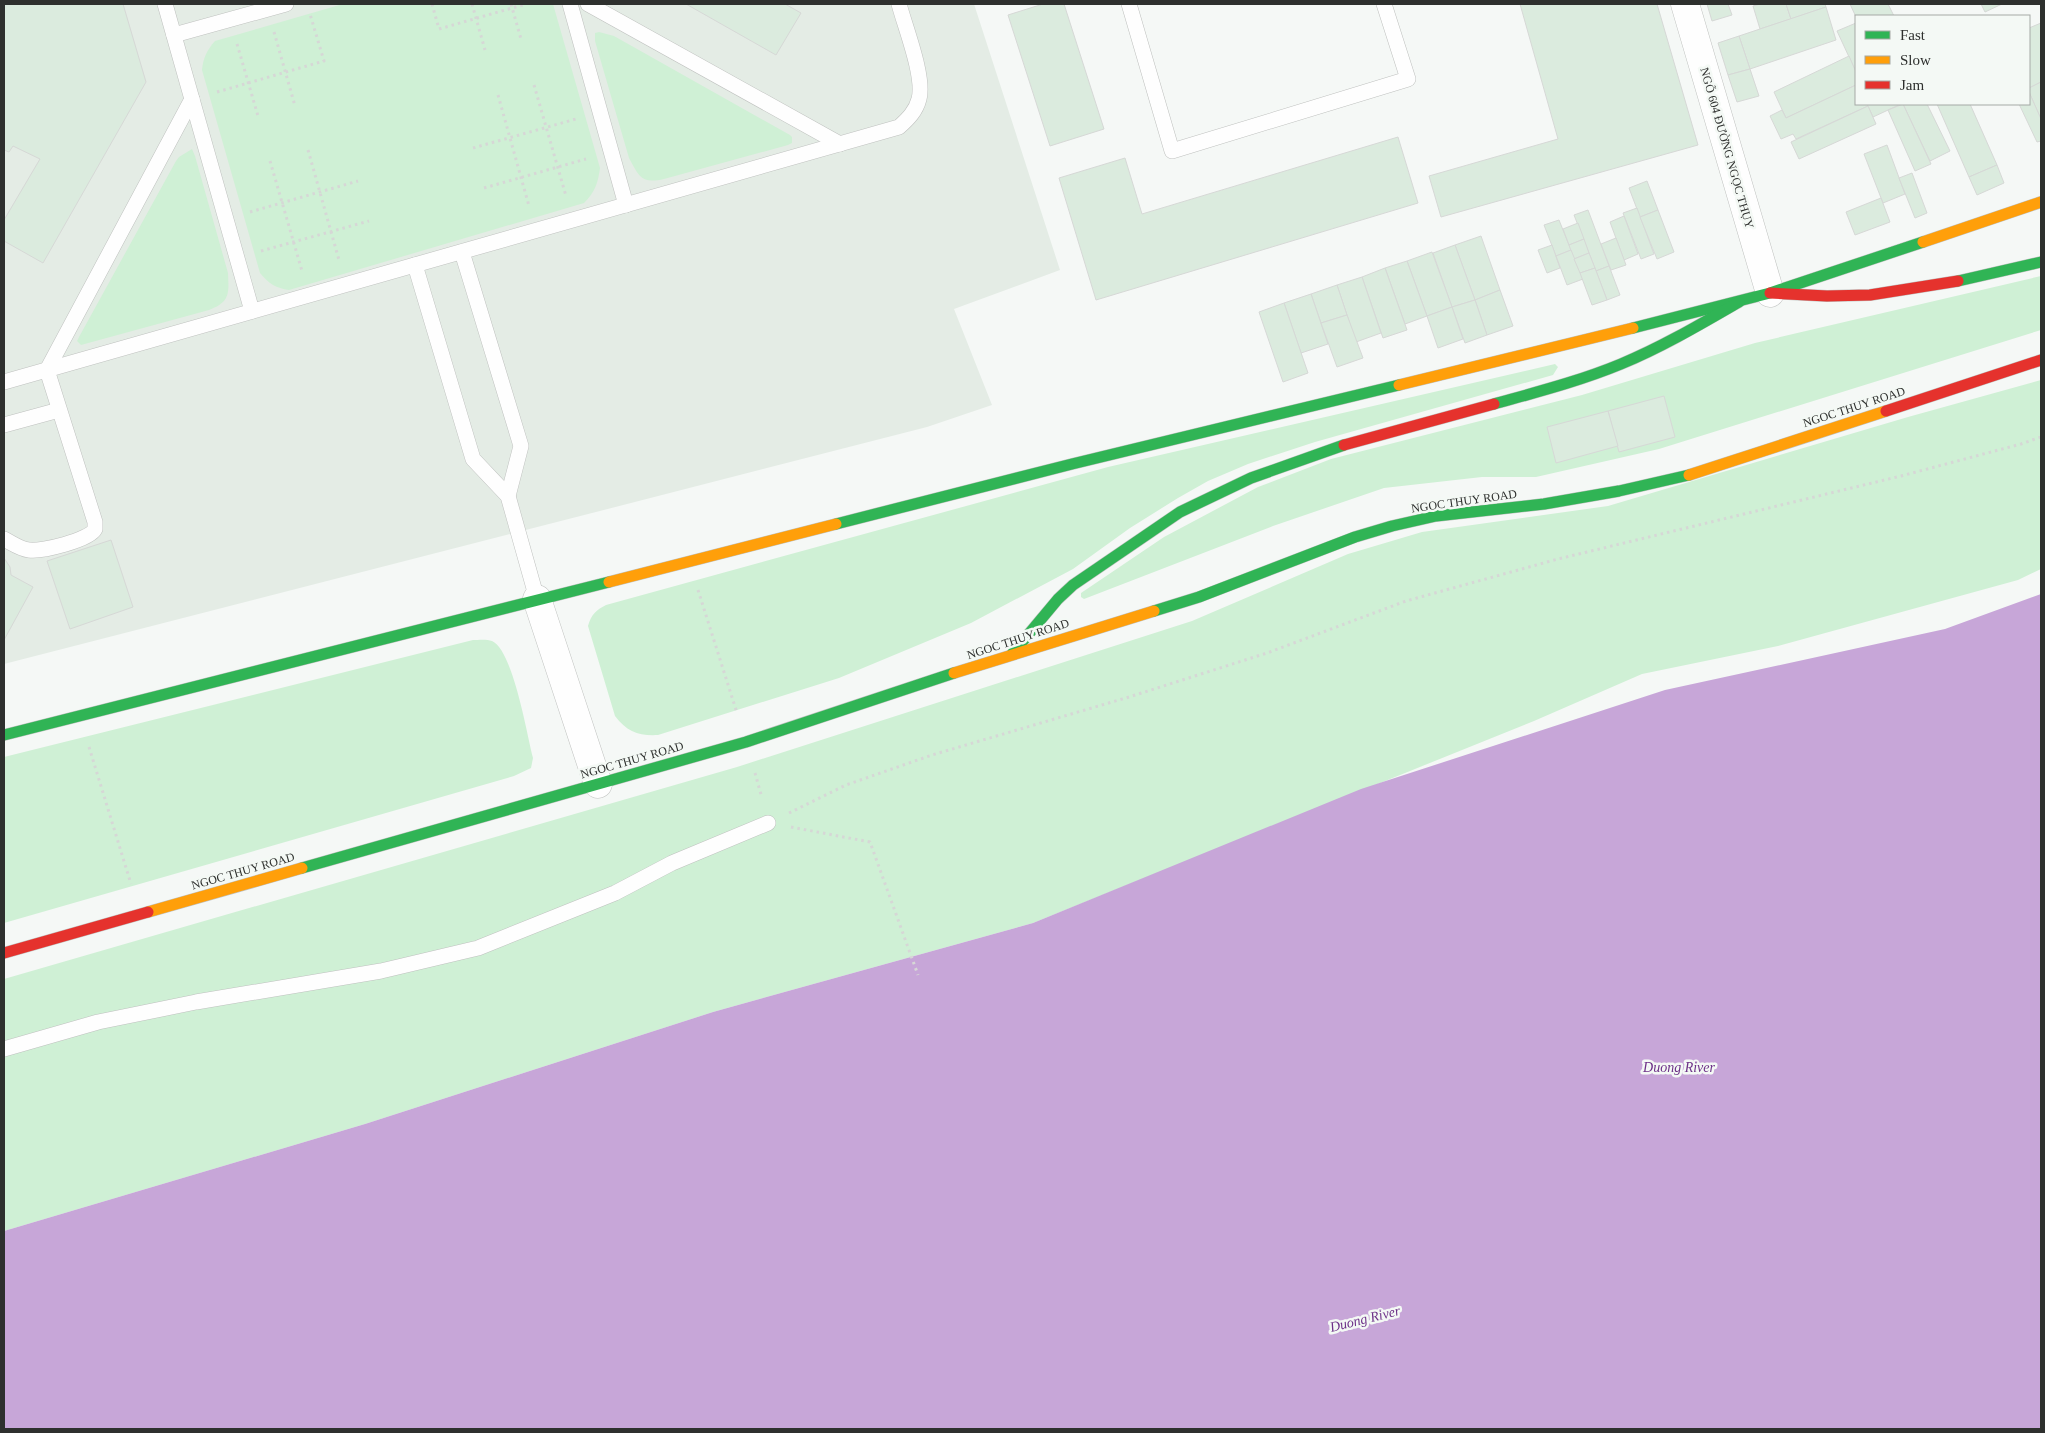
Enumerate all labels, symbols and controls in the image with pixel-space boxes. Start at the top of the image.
legend [1855,15,2030,105]
text: Fast [1900,27,1926,43]
text: Slow [1900,52,1931,68]
street label: NGÕ 604 ĐƯỜNG NGỌC THỤY [1697,66,1757,231]
text: Jam [1900,77,1924,93]
street label: NGOC THUY ROAD [1801,384,1907,430]
street label: NGOC THUY ROAD [1410,487,1518,515]
street label: NGOC THUY ROAD [965,616,1071,662]
street label: NGOC THUY ROAD [579,738,686,781]
street label: NGOC THUY ROAD [190,849,297,892]
water label: Duong River [1642,1060,1716,1075]
water label: Duong River [1327,1303,1402,1335]

